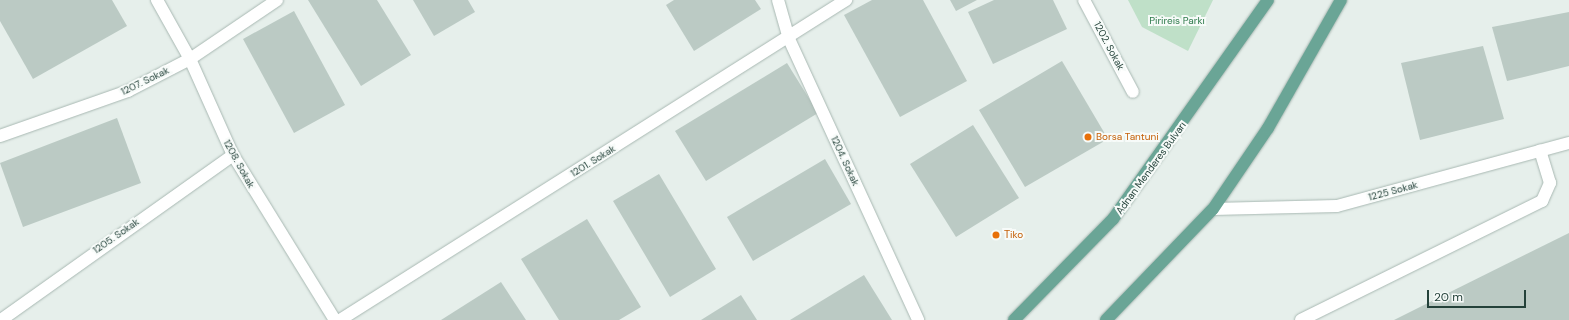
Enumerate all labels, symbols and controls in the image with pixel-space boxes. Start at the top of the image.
park label: Pirireis Parkı [1149,15,1205,27]
street label: 1202. Sokak [1091,20,1127,72]
street label: 1207. Sokak [119,64,171,98]
street label: Adnan Menderes Bulvarı [1113,119,1189,217]
place label: Borsa Tantuni [1096,131,1159,143]
marker: Borsa Tantuni [1083,132,1093,142]
street label: 1204. Sokak [828,134,862,188]
street label: 1208. Sokak [221,138,257,190]
street label: 1201. Sokak [568,143,618,179]
street label: 1225 Sokak [1367,179,1419,203]
street label: 1205. Sokak [91,216,141,256]
place label: Тiko [1004,229,1023,241]
marker: Тiko [991,230,1001,240]
scale bar [1429,282,1528,308]
text: 20 m [1434,289,1463,305]

